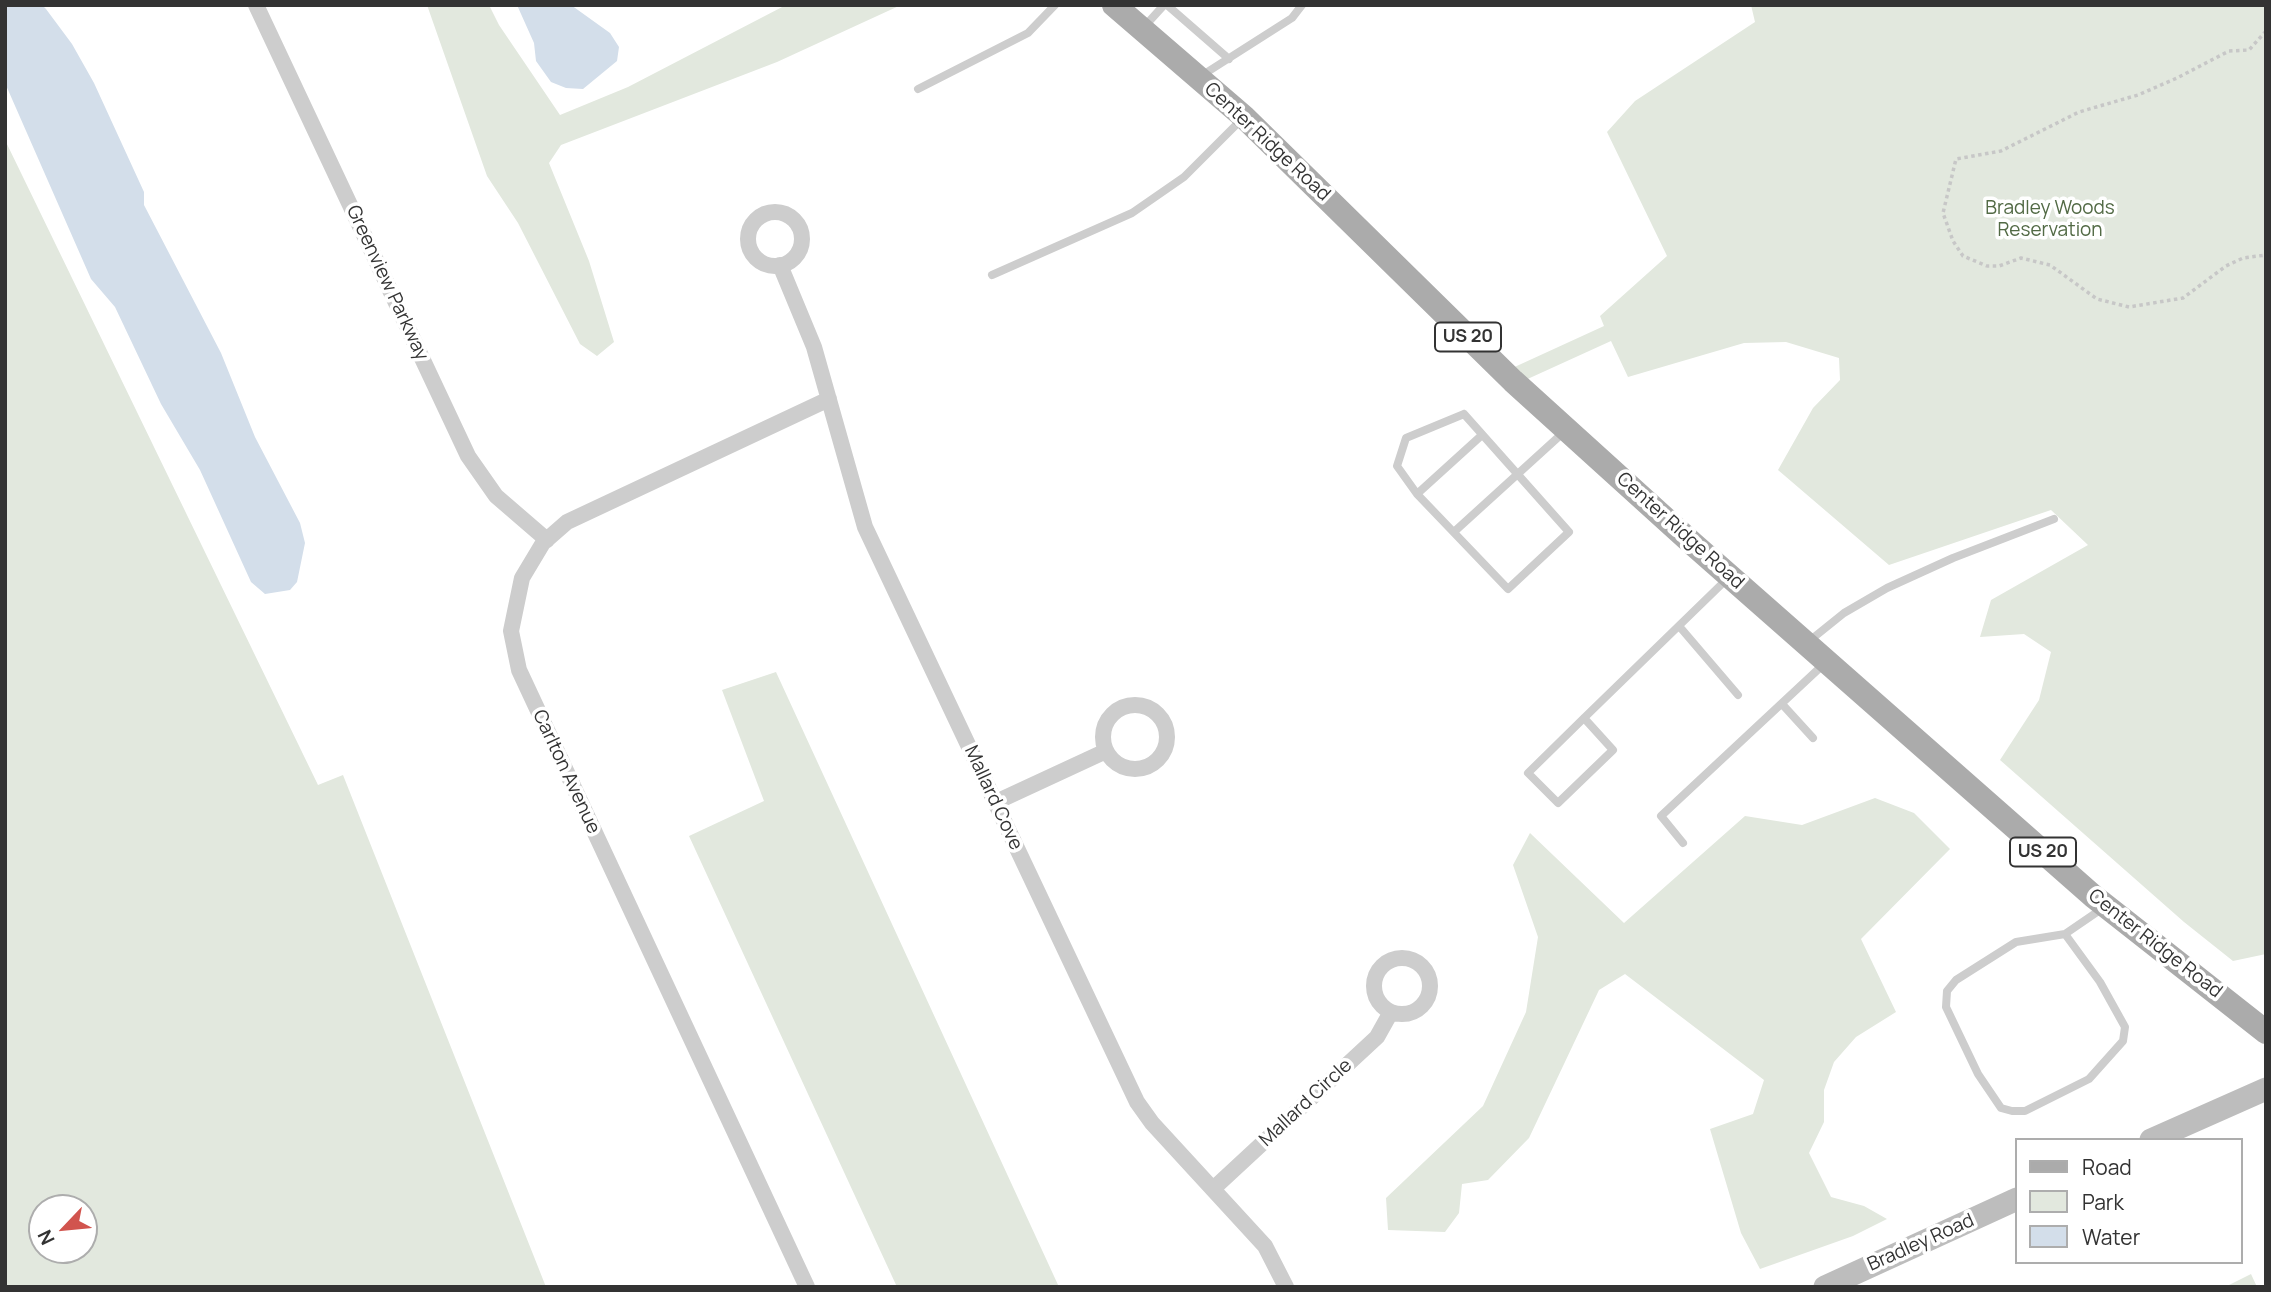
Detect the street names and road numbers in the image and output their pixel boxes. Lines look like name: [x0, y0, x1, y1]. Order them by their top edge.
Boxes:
street label: Center Ridge Road: [1199, 78, 1335, 206]
street label: Greenview Parkway: [341, 202, 433, 364]
road number: US 20: [1435, 323, 1501, 352]
street label: Center Ridge Road: [1612, 468, 1748, 594]
street label: Carlton Avenue: [527, 706, 605, 838]
street label: Mallard Cove: [959, 742, 1027, 854]
road number: US 20: [2010, 838, 2076, 866]
street label: Center Ridge Road: [2084, 885, 2226, 1003]
street label: Mallard Circle: [1255, 1054, 1357, 1152]
street label: Bradley Road: [1864, 1209, 1978, 1277]

